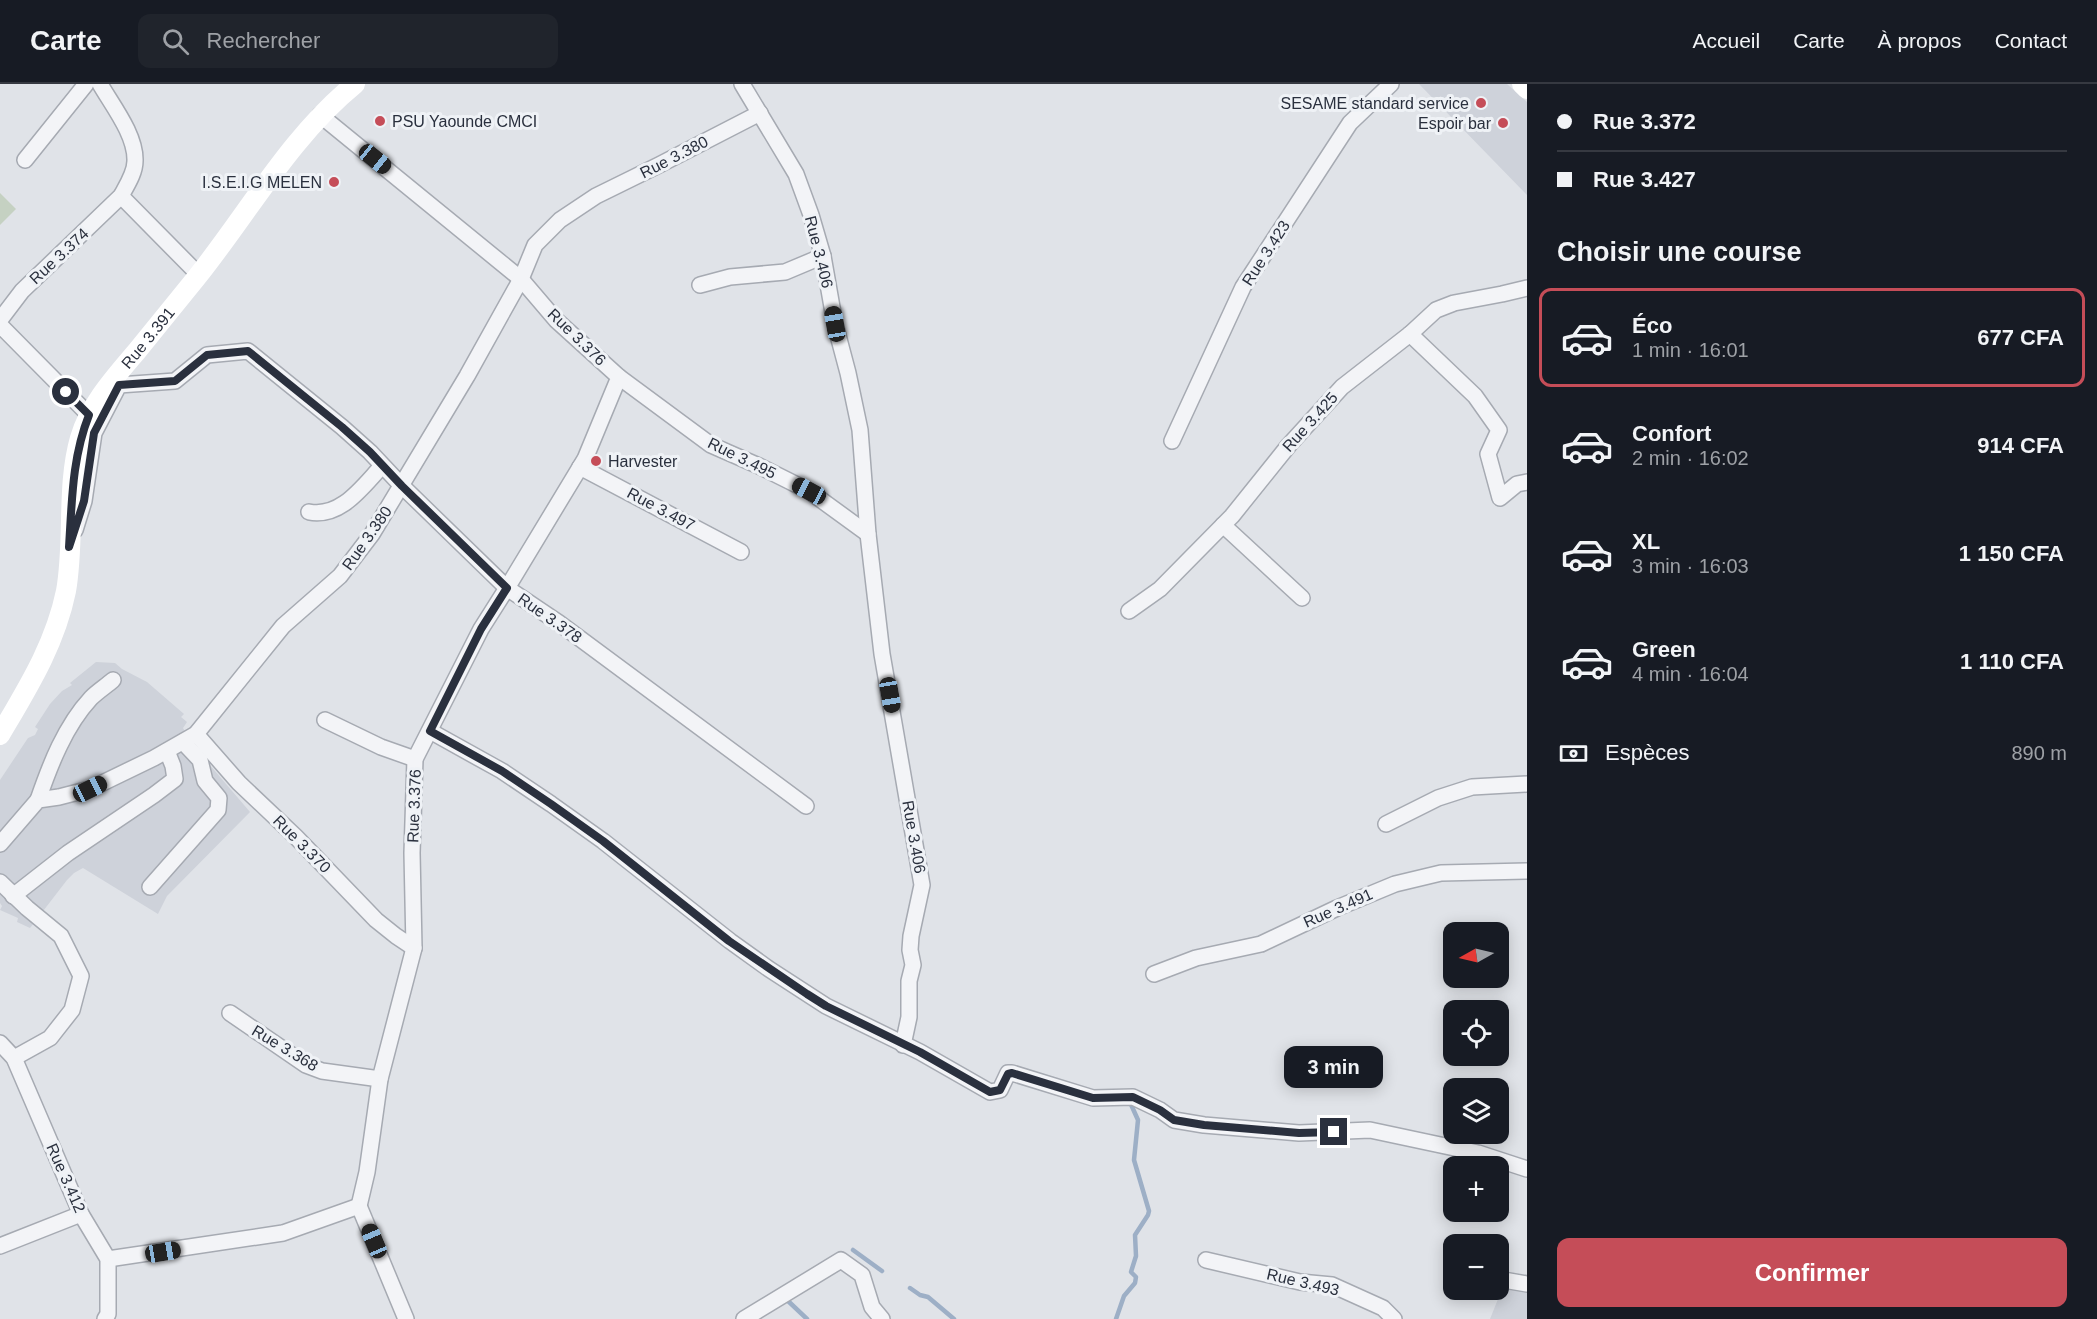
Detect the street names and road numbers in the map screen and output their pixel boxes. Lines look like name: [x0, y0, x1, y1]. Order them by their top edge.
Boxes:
street label: Rue 3.380: [637, 133, 711, 181]
street label: Rue 3.406: [802, 214, 836, 290]
street label: Rue 3.423: [1239, 217, 1293, 289]
street label: Rue 3.374: [26, 225, 92, 287]
street label: Rue 3.391: [118, 304, 178, 372]
street label: Rue 3.376: [545, 305, 610, 369]
street label: Rue 3.425: [1279, 389, 1341, 455]
street label: Rue 3.495: [705, 434, 779, 482]
street label: Rue 3.497: [624, 484, 698, 534]
street label: Rue 3.380: [339, 503, 395, 573]
street label: Rue 3.378: [515, 590, 585, 646]
street label: Rue 3.376: [404, 769, 424, 843]
street label: Rue 3.406: [899, 799, 929, 875]
street label: Rue 3.370: [270, 812, 334, 876]
street label: Rue 3.491: [1301, 885, 1375, 931]
street label: Rue 3.368: [249, 1022, 321, 1074]
street label: Rue 3.412: [43, 1141, 89, 1215]
street label: Rue 3.493: [1265, 1265, 1341, 1299]

